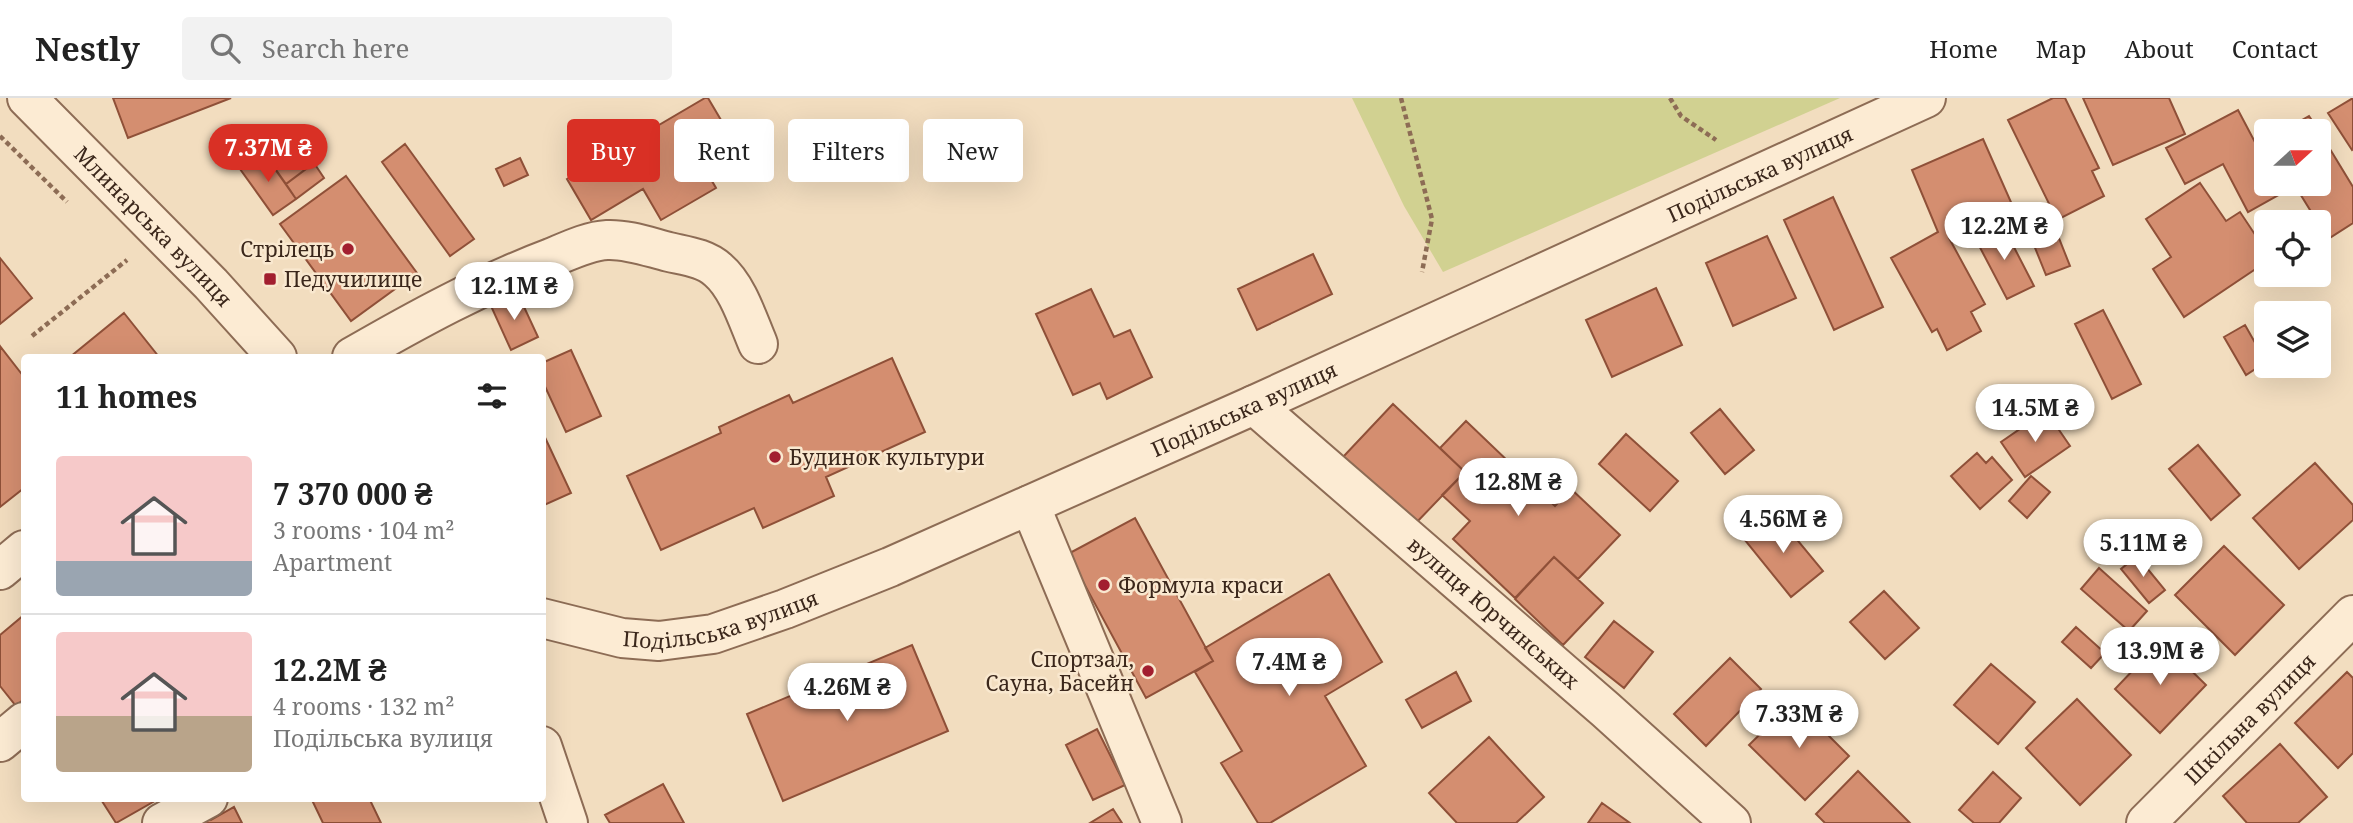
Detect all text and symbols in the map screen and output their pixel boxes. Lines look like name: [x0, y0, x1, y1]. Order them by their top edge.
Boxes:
search box: [182, 17, 672, 80]
text: Nestly: [35, 26, 140, 71]
icon: search: [206, 29, 244, 67]
text: Search here: [262, 30, 409, 66]
text: Home: [1929, 32, 1998, 65]
text: Map: [2036, 32, 2087, 65]
text: About: [2125, 32, 2194, 65]
text: Contact: [2232, 32, 2318, 65]
chip: Buy: [567, 119, 660, 182]
chip: Rent: [674, 119, 774, 182]
chip: Filters: [788, 119, 909, 182]
chip: New: [923, 119, 1023, 182]
street label: Подільська вулиця: [1663, 119, 1857, 228]
north arrow: [2254, 119, 2331, 196]
map controls: [2254, 119, 2331, 378]
pin: 7.37M ₴: [203, 125, 333, 184]
text: 7.37M ₴: [225, 131, 311, 163]
street label: Млинарська вулиця: [68, 140, 239, 312]
pin: 12.2M ₴: [1939, 202, 2069, 262]
text: 12.2M ₴: [1961, 209, 2047, 241]
button: locate: [2254, 210, 2331, 287]
place label: Стрілець: [240, 235, 334, 263]
marker: Стрілець: [340, 241, 356, 257]
pin: 12.1M ₴: [449, 262, 579, 322]
place label: Педучилище: [284, 265, 422, 293]
text: 12.1M ₴: [471, 269, 557, 301]
marker: Педучилище: [262, 271, 278, 287]
button: layers: [2254, 301, 2331, 378]
street label: Подільська вулиця: [1147, 355, 1341, 463]
text: 11 homes: [56, 376, 197, 417]
icon: filters: [473, 377, 511, 415]
pin: 14.5M ₴: [1970, 384, 2100, 444]
text: 14.5M ₴: [1992, 391, 2078, 423]
place label: Будинок культури: [789, 443, 985, 471]
marker: Будинок культури: [767, 449, 783, 465]
pin: 12.8M ₴: [1453, 458, 1583, 518]
text: 12.8M ₴: [1475, 465, 1561, 497]
text: 7 370 000 ₴: [273, 473, 432, 514]
icon: home: [112, 484, 196, 568]
pin: 4.56M ₴: [1718, 496, 1848, 555]
text: 4.56M ₴: [1740, 502, 1826, 534]
text: 3 rooms · 104 m²: [273, 514, 455, 546]
pin: 5.11M ₴: [2078, 519, 2208, 579]
text: 5.11M ₴: [2100, 526, 2186, 558]
street label: вулиця Юрчинських: [1402, 530, 1586, 695]
text: Apartment: [273, 546, 392, 578]
place label: Формула краси: [1118, 571, 1283, 599]
marker: Формула краси: [1096, 577, 1112, 593]
street label: Подільська вулиця: [622, 583, 822, 655]
pin: 13.9M ₴: [2095, 628, 2225, 687]
text: 13.9M ₴: [2117, 634, 2203, 666]
pin: 7.4M ₴: [1232, 638, 1346, 698]
place label: Спортзал, Сауна, Басейн: [985, 645, 1134, 697]
text: 7.4M ₴: [1252, 645, 1326, 677]
street label: Шкільна вулиця: [2178, 647, 2321, 791]
text: 12.2M ₴: [273, 649, 386, 690]
icon: home: [112, 660, 196, 744]
marker: Спортзал, Сауна, Басейн: [1140, 663, 1156, 679]
pin: 4.26M ₴: [782, 664, 912, 723]
text: 4.26M ₴: [804, 670, 890, 702]
text: 4 rooms · 132 m²: [273, 690, 455, 722]
pin: 7.33M ₴: [1734, 690, 1864, 750]
text: 7.33M ₴: [1756, 697, 1842, 729]
text: Подільська вулиця: [273, 722, 493, 754]

